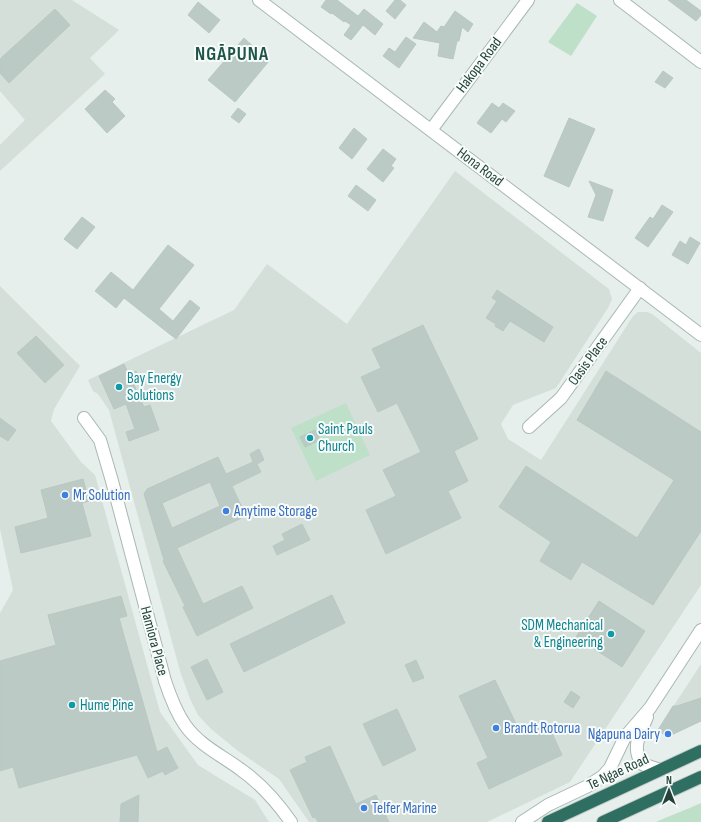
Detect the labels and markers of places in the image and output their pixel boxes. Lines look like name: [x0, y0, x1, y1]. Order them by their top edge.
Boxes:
place label: Bay Energy Solutions: [127, 369, 182, 405]
marker: Bay Energy Solutions: [114, 382, 124, 392]
place label: Saint Pauls Church: [318, 420, 373, 456]
marker: Saint Pauls Church: [305, 433, 315, 443]
place label: Mr Solution: [73, 486, 130, 505]
marker: Mr Solution: [60, 490, 70, 500]
place label: Anytime Storage: [233, 502, 317, 521]
marker: Anytime Storage: [221, 506, 231, 516]
place label: SDM Mechanical & Engineering: [521, 616, 603, 652]
marker: SDM Mechanical & Engineering: [606, 629, 616, 639]
place label: Hume Pine: [80, 696, 134, 715]
marker: Hume Pine: [67, 700, 77, 710]
place label: Brandt Rotorua: [504, 719, 580, 738]
marker: Brandt Rotorua: [491, 723, 501, 733]
place label: Ngapuna Dairy: [588, 725, 660, 744]
marker: Ngapuna Dairy: [663, 729, 673, 739]
place label: Telfer Marine: [372, 799, 437, 818]
marker: Telfer Marine: [359, 803, 369, 813]

